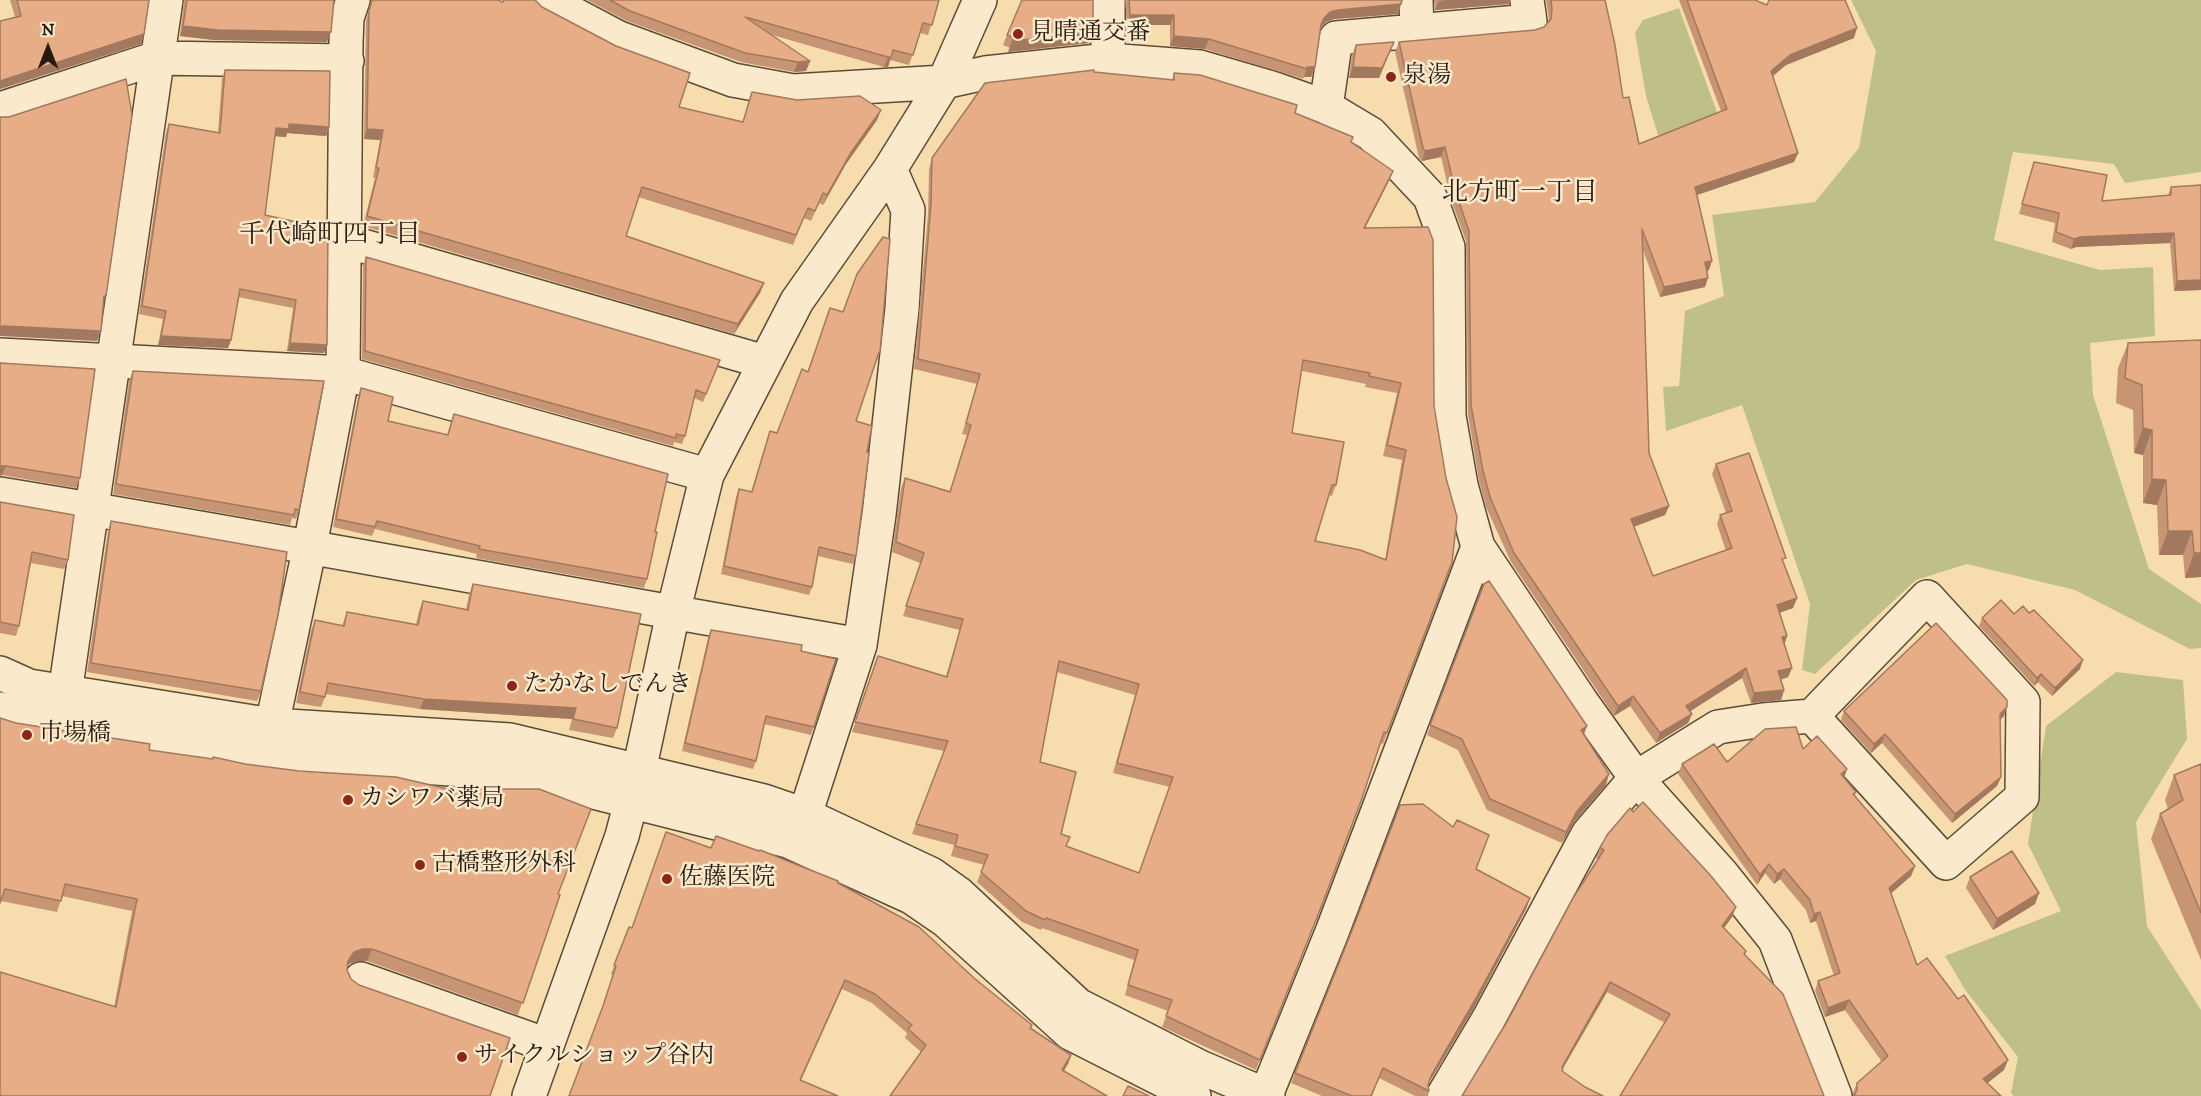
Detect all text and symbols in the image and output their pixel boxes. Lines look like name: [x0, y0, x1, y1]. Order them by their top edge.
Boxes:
north arrow: [18, 18, 78, 78]
text: N: [41, 20, 55, 40]
place label: 見晴通交番: [1030, 20, 1150, 48]
marker: 見晴通交番: [1011, 27, 1025, 41]
place label: 泉湯: [1403, 63, 1451, 91]
marker: 泉湯: [1384, 70, 1398, 84]
district label: 北方町一丁目: [1442, 179, 1598, 211]
district label: 千代崎町四丁目: [239, 221, 421, 253]
place label: たかなしでんき: [524, 672, 692, 700]
marker: たかなしでんき: [505, 679, 519, 693]
place label: 市場橋: [39, 721, 111, 749]
marker: 市場橋: [20, 728, 34, 742]
place label: カシワバ薬局: [360, 786, 504, 814]
marker: カシワバ薬局: [341, 793, 355, 807]
place label: 古橋整形外科: [432, 851, 576, 879]
marker: 古橋整形外科: [413, 858, 427, 872]
place label: 佐藤医院: [679, 865, 775, 893]
marker: 佐藤医院: [660, 872, 674, 886]
place label: サイクルショップ谷内: [474, 1043, 714, 1071]
marker: サイクルショップ谷内: [455, 1050, 469, 1064]

